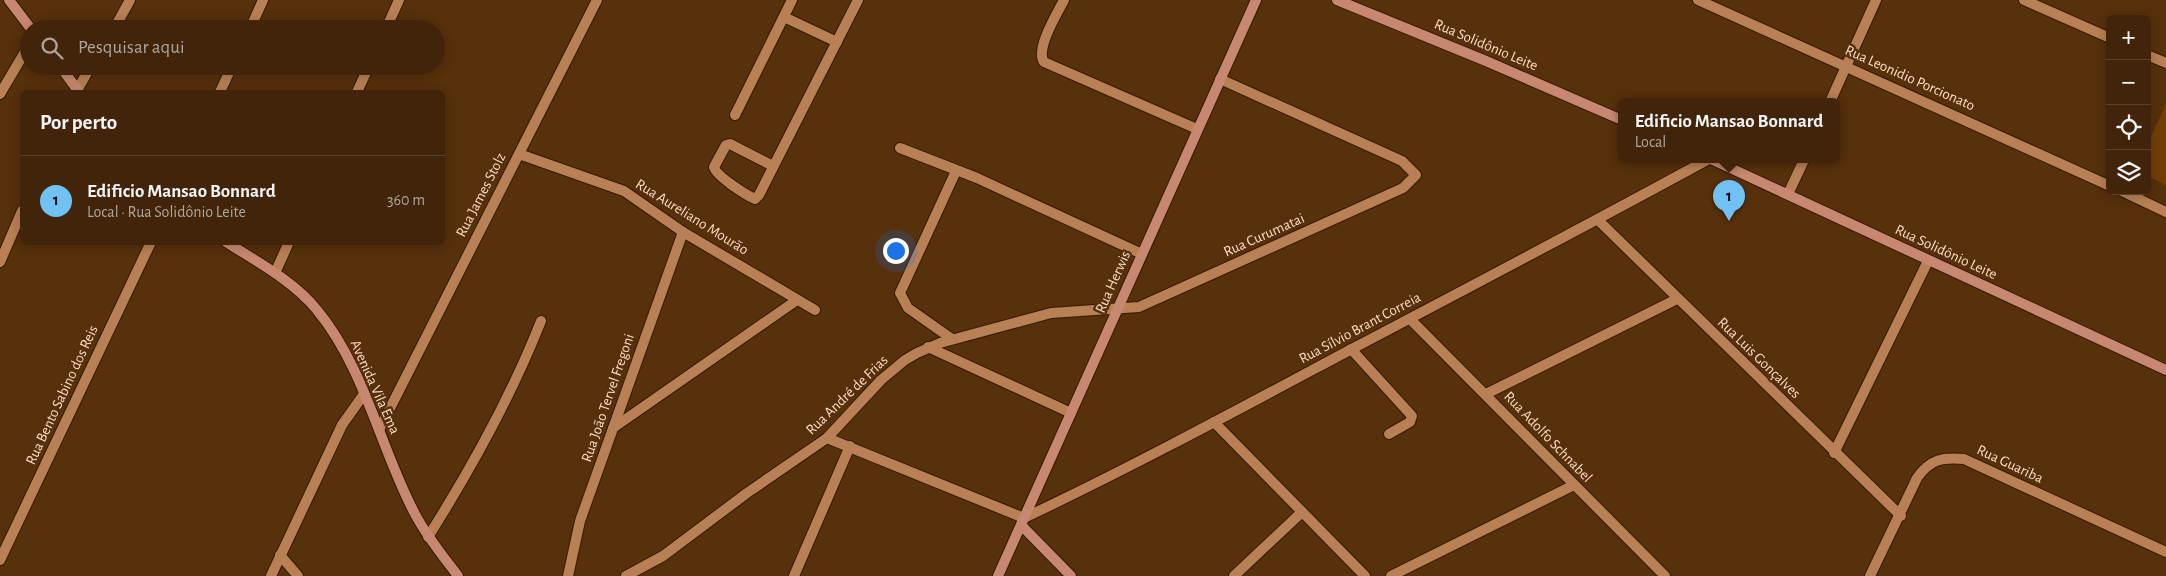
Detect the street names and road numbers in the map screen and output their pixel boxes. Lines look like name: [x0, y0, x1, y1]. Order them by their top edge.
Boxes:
street label: Rua Solidônio Leite: [1432, 16, 1540, 74]
street label: Rua Leonidio Porcionato: [1843, 43, 1977, 113]
street label: Rua James Stolz: [453, 151, 509, 239]
street label: Rua Aureliano Mourão: [633, 176, 751, 258]
street label: Rua Curumatai: [1221, 210, 1307, 260]
street label: Rua Solidônio Leite: [1893, 222, 1999, 282]
street label: Rua Herwis: [1093, 249, 1133, 315]
street label: Rua Sílvio Brant Correia: [1297, 290, 1423, 366]
street label: Rua Luis Gonçalves: [1715, 315, 1803, 401]
street label: Rua Bento Sabino dos Reis: [23, 323, 101, 467]
street label: Rua João Tervel Fregoni: [579, 332, 637, 464]
street label: Avenida Vila Ema: [348, 338, 402, 436]
street label: Rua André de Frias: [803, 352, 891, 438]
street label: Rua Adolfo Schnabel: [1501, 389, 1595, 485]
street label: Rua Guariba: [1975, 442, 2046, 486]

